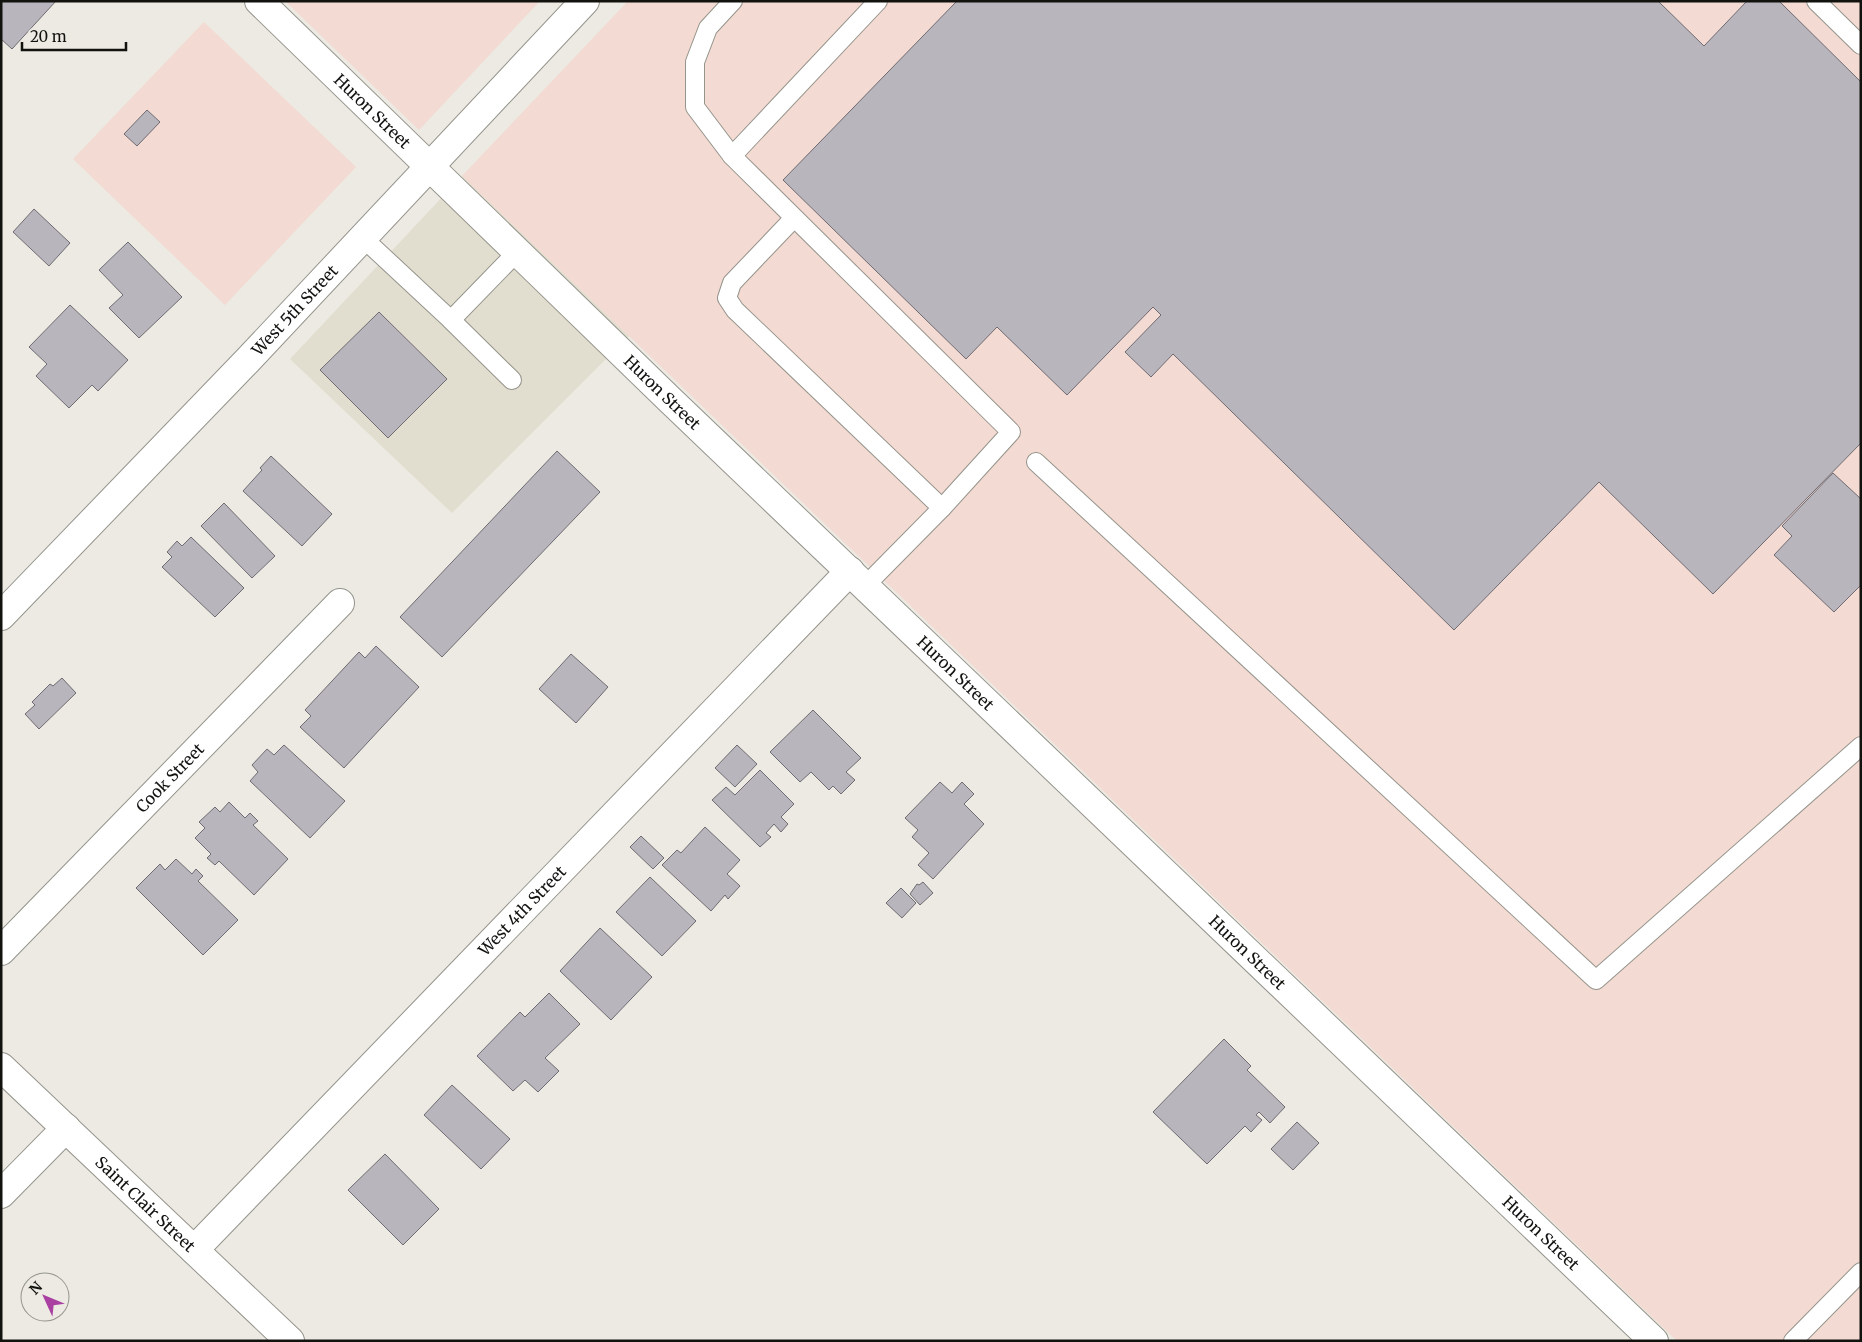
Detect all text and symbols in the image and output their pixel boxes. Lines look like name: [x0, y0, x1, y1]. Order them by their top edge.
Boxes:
scale bar: [22, 20, 126, 52]
text: 20 m: [30, 27, 67, 46]
street label: Huron Street: [330, 69, 415, 153]
street label: West 5th Street: [247, 260, 342, 360]
street label: Huron Street: [620, 351, 705, 434]
street label: Huron Street: [913, 632, 999, 715]
street label: Cook Street: [132, 738, 209, 816]
street label: West 4th Street: [473, 861, 571, 961]
street label: Huron Street: [1205, 911, 1291, 994]
street label: Saint Clair Street: [91, 1152, 200, 1256]
street label: Huron Street: [1498, 1192, 1584, 1275]
north arrow: [20, 1272, 70, 1322]
text: N: [25, 1278, 46, 1298]

